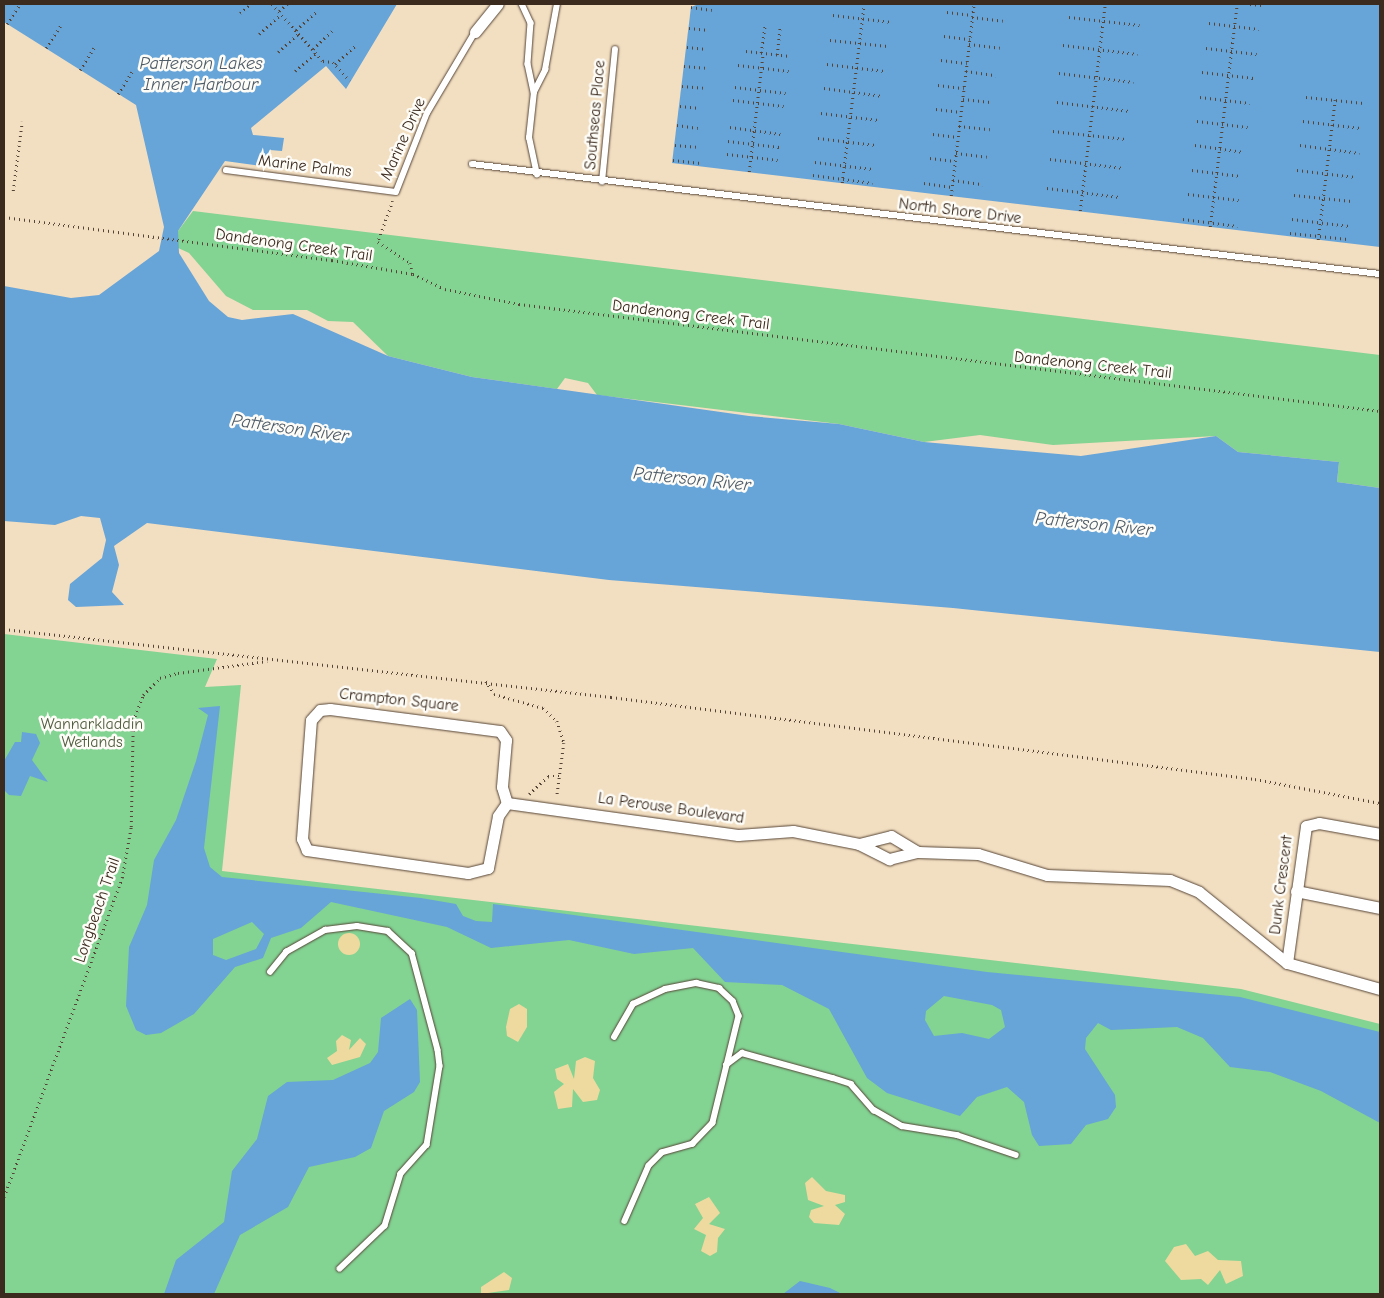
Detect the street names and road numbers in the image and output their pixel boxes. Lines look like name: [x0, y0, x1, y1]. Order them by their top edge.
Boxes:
street label: Southseas Place: [581, 59, 609, 171]
street label: Marine Drive: [376, 95, 430, 183]
street label: Marine Palms: [257, 151, 353, 181]
street label: North Shore Drive: [898, 194, 1022, 228]
street label: Dandenong Creek Trail: [214, 224, 374, 266]
street label: Dandenong Creek Trail: [611, 296, 771, 334]
street label: Dandenong Creek Trail: [1013, 347, 1173, 383]
street label: Crampton Square: [338, 684, 460, 716]
street label: La Perouse Boulevard: [597, 788, 745, 828]
street label: Dunk Crescent: [1265, 834, 1297, 936]
street label: Longbeach Trail: [70, 855, 124, 965]

